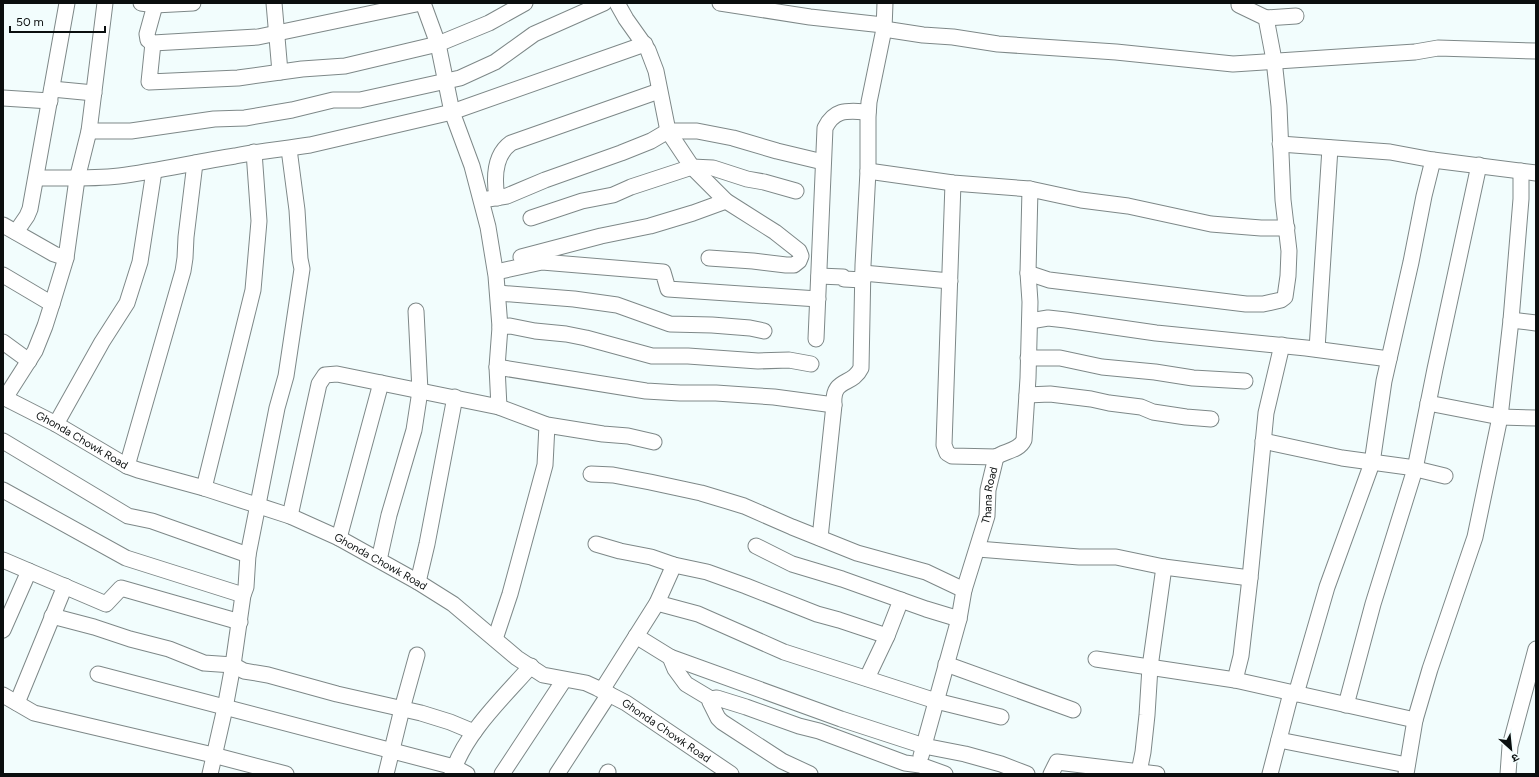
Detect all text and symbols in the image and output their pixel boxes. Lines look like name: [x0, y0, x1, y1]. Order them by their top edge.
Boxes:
scale bar: [10, 8, 105, 34]
text: 50 m: [16, 15, 44, 29]
street label: Ghonda Chowk Road: [34, 409, 130, 472]
street label: Thana Road: [979, 466, 1000, 526]
street label: Ghonda Chowk Road: [332, 531, 429, 593]
street label: Ghonda Chowk Road: [619, 696, 713, 765]
north arrow: [1491, 729, 1531, 769]
text: उ: [1509, 750, 1521, 765]

